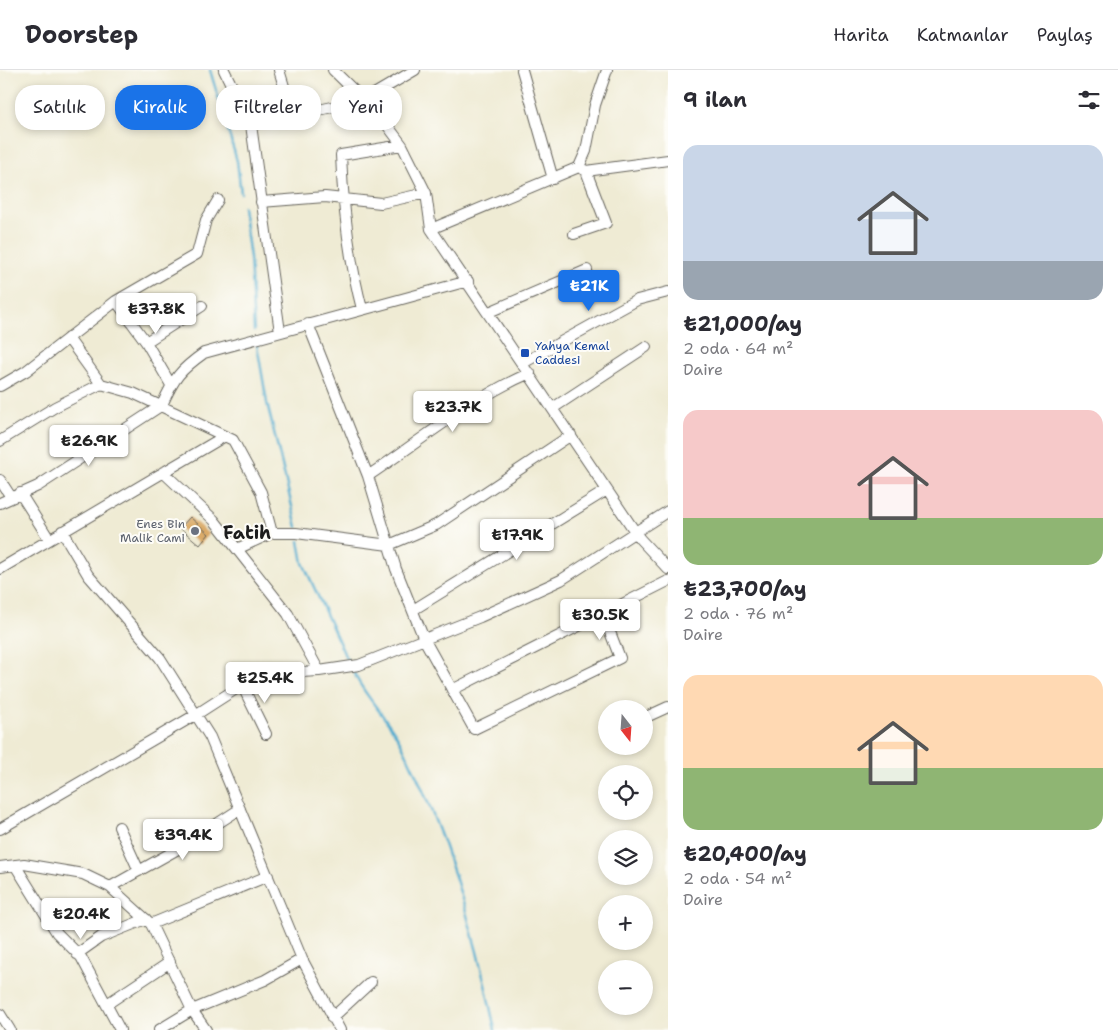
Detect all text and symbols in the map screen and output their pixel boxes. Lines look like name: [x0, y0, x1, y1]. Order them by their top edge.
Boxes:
text: Doorstep: [25, 19, 138, 51]
text: Harita: [833, 23, 889, 47]
text: Katmanlar: [917, 23, 1009, 47]
text: Paylaş: [1037, 23, 1093, 47]
chip: Satılık: [15, 85, 105, 130]
chip: Kiralık: [115, 85, 206, 130]
chip: Filtreler: [216, 85, 321, 130]
chip: Yeni: [331, 85, 402, 130]
text: 9 ilan: [683, 86, 747, 114]
icon: filters: [1075, 86, 1103, 114]
icon: home: [848, 178, 938, 268]
pin: ₺21K: [559, 270, 619, 312]
text: ₺21K: [569, 275, 609, 296]
pin: ₺37.8K: [115, 292, 197, 335]
text: ₺37.8K: [127, 298, 185, 319]
text: ₺21,000/ay: [683, 310, 802, 338]
place label: Yahya Kemal Caddesi: [535, 338, 610, 368]
text: 2 oda · 64 m²: [683, 338, 793, 359]
marker: Yahya Kemal Caddesi: [519, 347, 531, 359]
text: Daire: [683, 359, 723, 380]
pin: ₺23.7K: [412, 390, 494, 433]
text: ₺23.7K: [424, 396, 482, 417]
pin: ₺26.9K: [48, 424, 130, 467]
text: ₺26.9K: [60, 430, 118, 451]
icon: home: [848, 443, 938, 533]
place label: Enes Bin Malik Cami: [120, 516, 185, 546]
pin: ₺17.9K: [476, 518, 558, 561]
district label: Fatih: [223, 521, 271, 545]
text: ₺17.9K: [491, 524, 543, 545]
marker: Enes Bin Malik Cami: [189, 525, 201, 537]
text: ₺23,700/ay: [683, 575, 807, 603]
pin: ₺30.5K: [559, 598, 641, 641]
text: 2 oda · 76 m²: [683, 603, 793, 624]
text: ₺30.5K: [571, 604, 629, 625]
text: Daire: [683, 624, 723, 645]
pin: ₺25.4K: [224, 662, 306, 704]
text: ₺25.4K: [236, 667, 294, 688]
north arrow: [598, 700, 652, 755]
map controls: [598, 700, 653, 1015]
icon: home: [848, 708, 938, 798]
button: locate: [598, 765, 653, 820]
pin: ₺39.4K: [142, 818, 224, 861]
text: ₺39.4K: [154, 824, 212, 845]
button: layers: [598, 830, 653, 885]
text: ₺20,400/ay: [683, 840, 807, 868]
text: 2 oda · 54 m²: [683, 868, 792, 889]
text: Daire: [683, 889, 723, 910]
button: +: [598, 895, 653, 950]
pin: ₺20.4K: [40, 898, 122, 940]
text: ₺20.4K: [52, 903, 110, 924]
button: −: [598, 960, 653, 1015]

